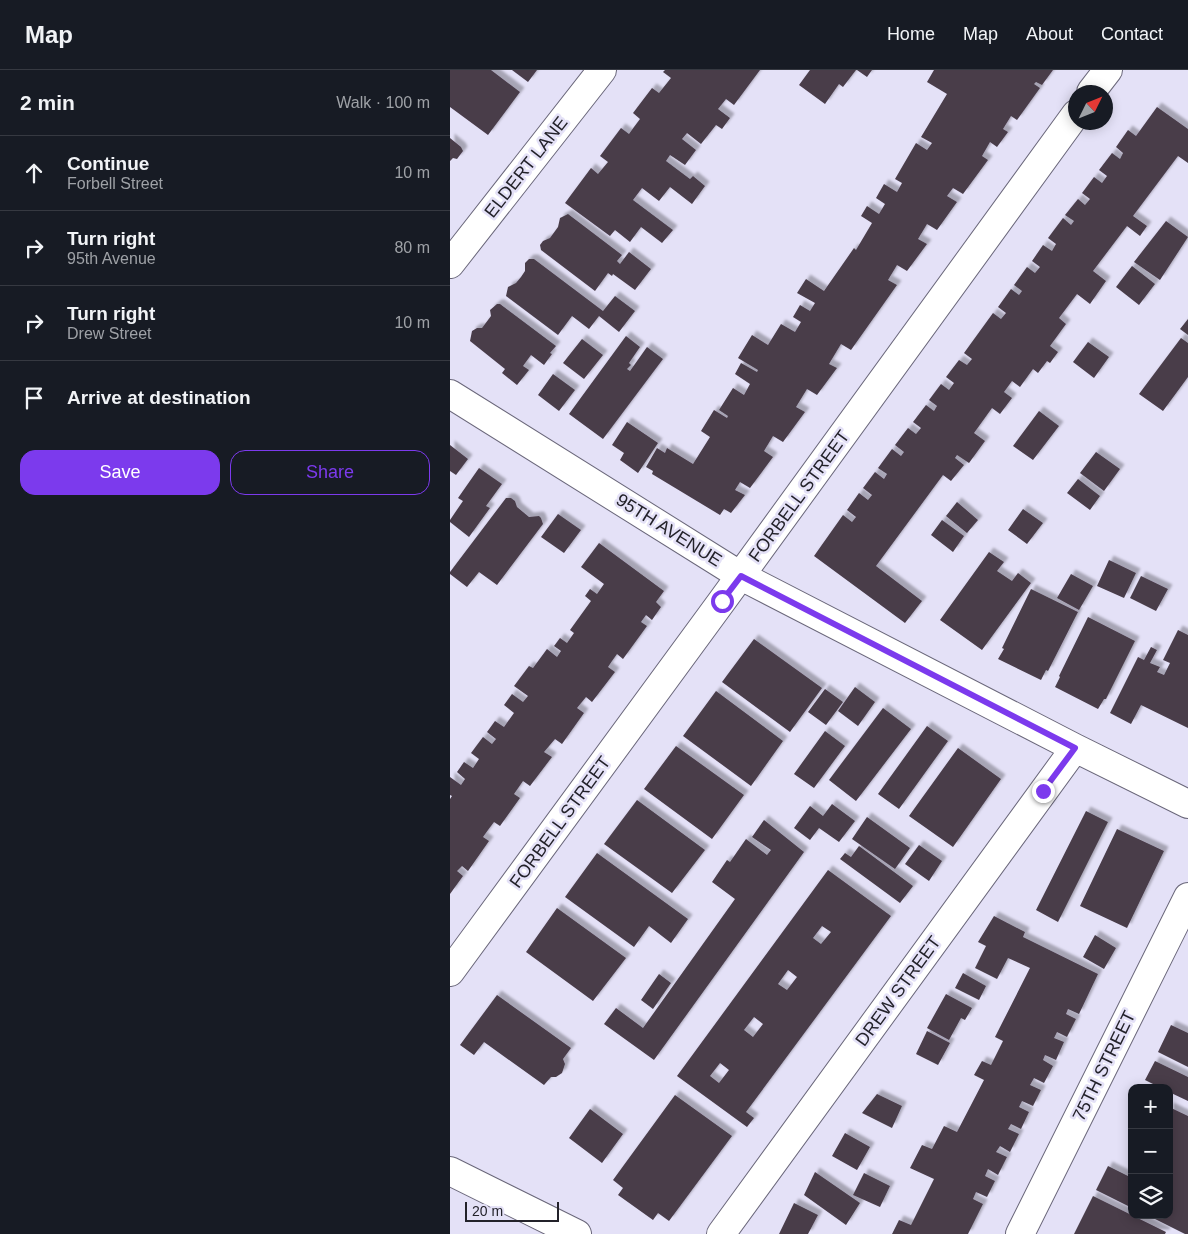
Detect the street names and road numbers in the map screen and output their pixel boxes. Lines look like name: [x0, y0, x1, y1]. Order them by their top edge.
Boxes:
street label: ELDERT LANE: [480, 113, 572, 221]
street label: FORBELL STREET: [745, 426, 853, 566]
street label: 95TH AVENUE: [613, 490, 725, 570]
street label: FORBELL STREET: [506, 752, 614, 892]
street label: DREW STREET: [851, 932, 945, 1050]
street label: 75TH STREET: [1069, 1008, 1139, 1124]

